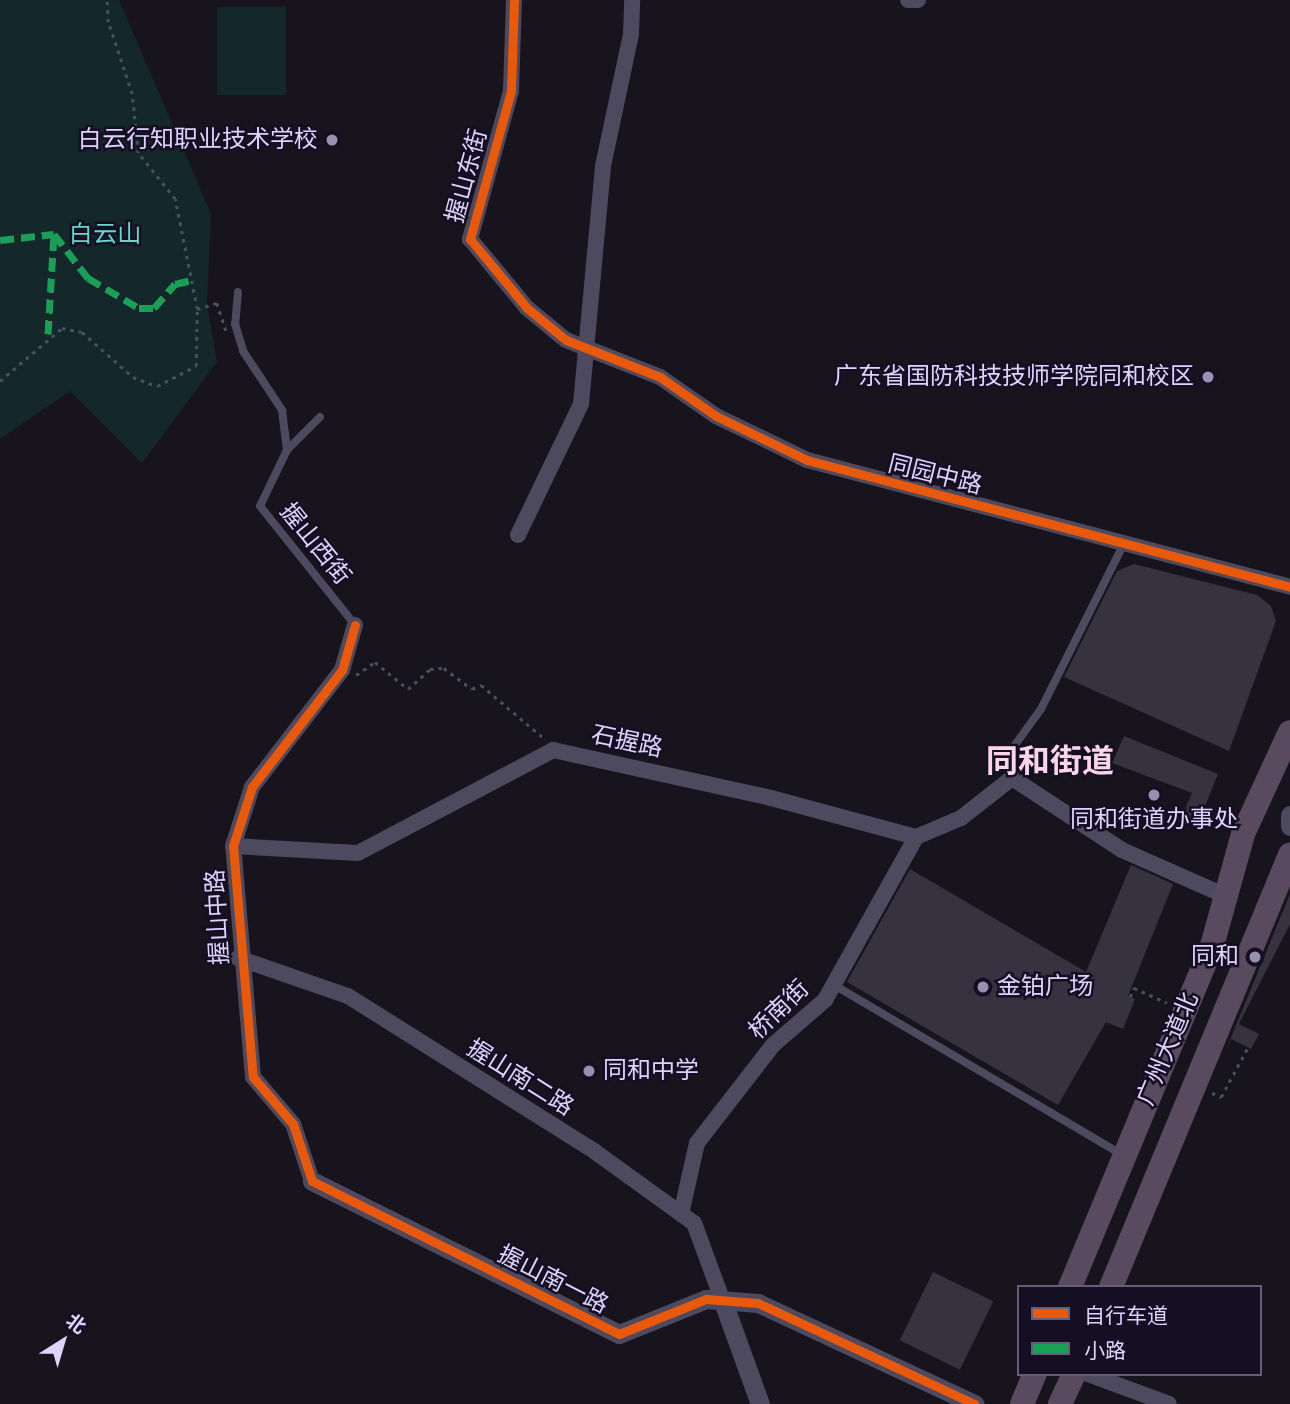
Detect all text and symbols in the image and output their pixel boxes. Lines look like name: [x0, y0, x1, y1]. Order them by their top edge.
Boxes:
place label: 白云行知职业技术学校: [78, 126, 318, 154]
street label: 握山东街: [441, 126, 493, 226]
marker: 白云行知职业技术学校: [324, 132, 340, 148]
park label: 白云山: [69, 221, 141, 249]
place label: 广东省国防科技技师学院同和校区: [834, 363, 1194, 391]
marker: 广东省国防科技技师学院同和校区: [1200, 369, 1216, 385]
street label: 同园中路: [885, 449, 985, 501]
street label: 握山西街: [274, 498, 356, 590]
street label: 石握路: [589, 720, 665, 764]
district label: 同和街道: [986, 742, 1114, 780]
marker: 同和街道办事处: [1146, 787, 1162, 803]
place label: 同和街道办事处: [1070, 806, 1238, 834]
street label: 握山中路: [201, 868, 235, 966]
place label: 同和: [1191, 943, 1239, 971]
marker: 同和: [1245, 947, 1265, 967]
place label: 金铂广场: [997, 973, 1093, 1001]
street label: 桥南街: [743, 975, 815, 1045]
marker: 金铂广场: [975, 979, 991, 995]
street label: 广州大道北: [1131, 988, 1205, 1110]
street label: 握山南二路: [461, 1034, 579, 1122]
place label: 同和中学: [603, 1057, 699, 1085]
marker: 同和中学: [581, 1063, 597, 1079]
street label: 握山南一路: [493, 1240, 613, 1320]
legend: [1017, 1285, 1262, 1376]
text: 自行车道: [1084, 1303, 1168, 1329]
north arrow: [28, 1306, 98, 1376]
text: 北: [61, 1309, 90, 1339]
text: 小路: [1084, 1338, 1126, 1364]

